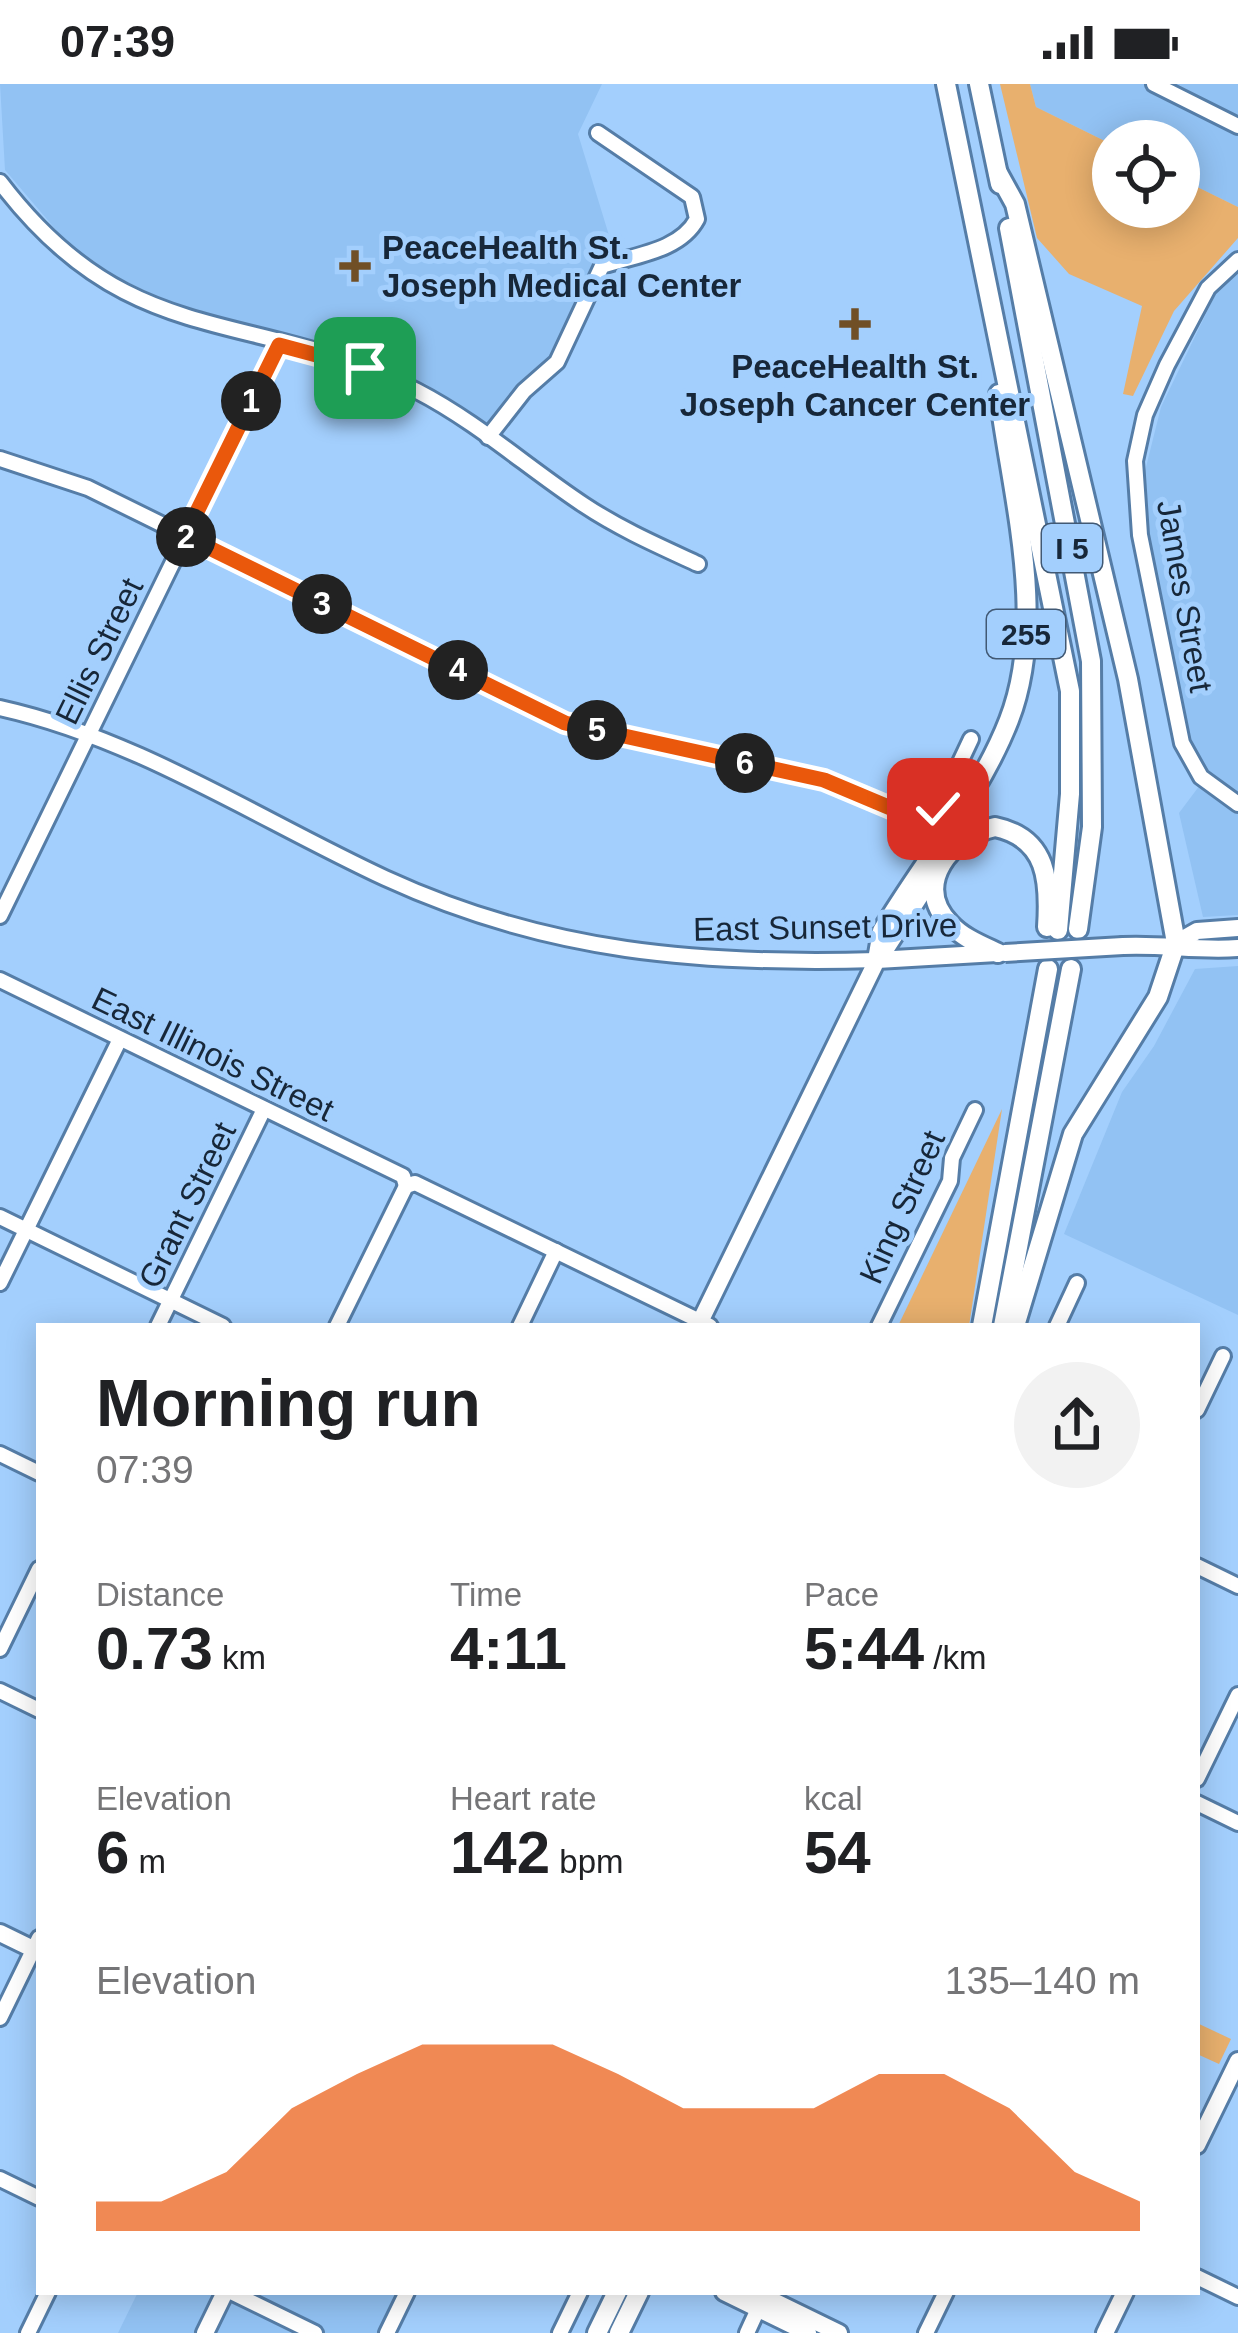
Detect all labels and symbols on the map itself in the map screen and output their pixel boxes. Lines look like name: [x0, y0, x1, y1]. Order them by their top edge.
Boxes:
place label: PeaceHealth St. Joseph Medical Center: [382, 229, 742, 304]
marker: PeaceHealth St. Joseph Medical Center: [339, 250, 371, 282]
marker: PeaceHealth St. Joseph Cancer Center: [839, 308, 871, 340]
pin: [314, 317, 416, 419]
place label: PeaceHealth St. Joseph Cancer Center: [680, 348, 1030, 423]
pin: 1: [221, 371, 281, 431]
street label: James Street: [1150, 497, 1220, 695]
pin: 2: [156, 507, 216, 567]
road number: I 5: [1042, 524, 1102, 572]
street label: Ellis Street: [48, 572, 150, 730]
pin: 3: [292, 574, 352, 634]
road number: 255: [987, 610, 1065, 658]
pin: 4: [428, 640, 488, 700]
pin: 5: [567, 700, 627, 760]
pin: 6: [715, 733, 775, 793]
pin: [887, 758, 989, 860]
street label: East Sunset Drive: [693, 906, 957, 948]
street label: East Illinois Street: [86, 979, 340, 1129]
street label: Grant Street: [131, 1116, 243, 1294]
street label: King Street: [852, 1125, 952, 1289]

